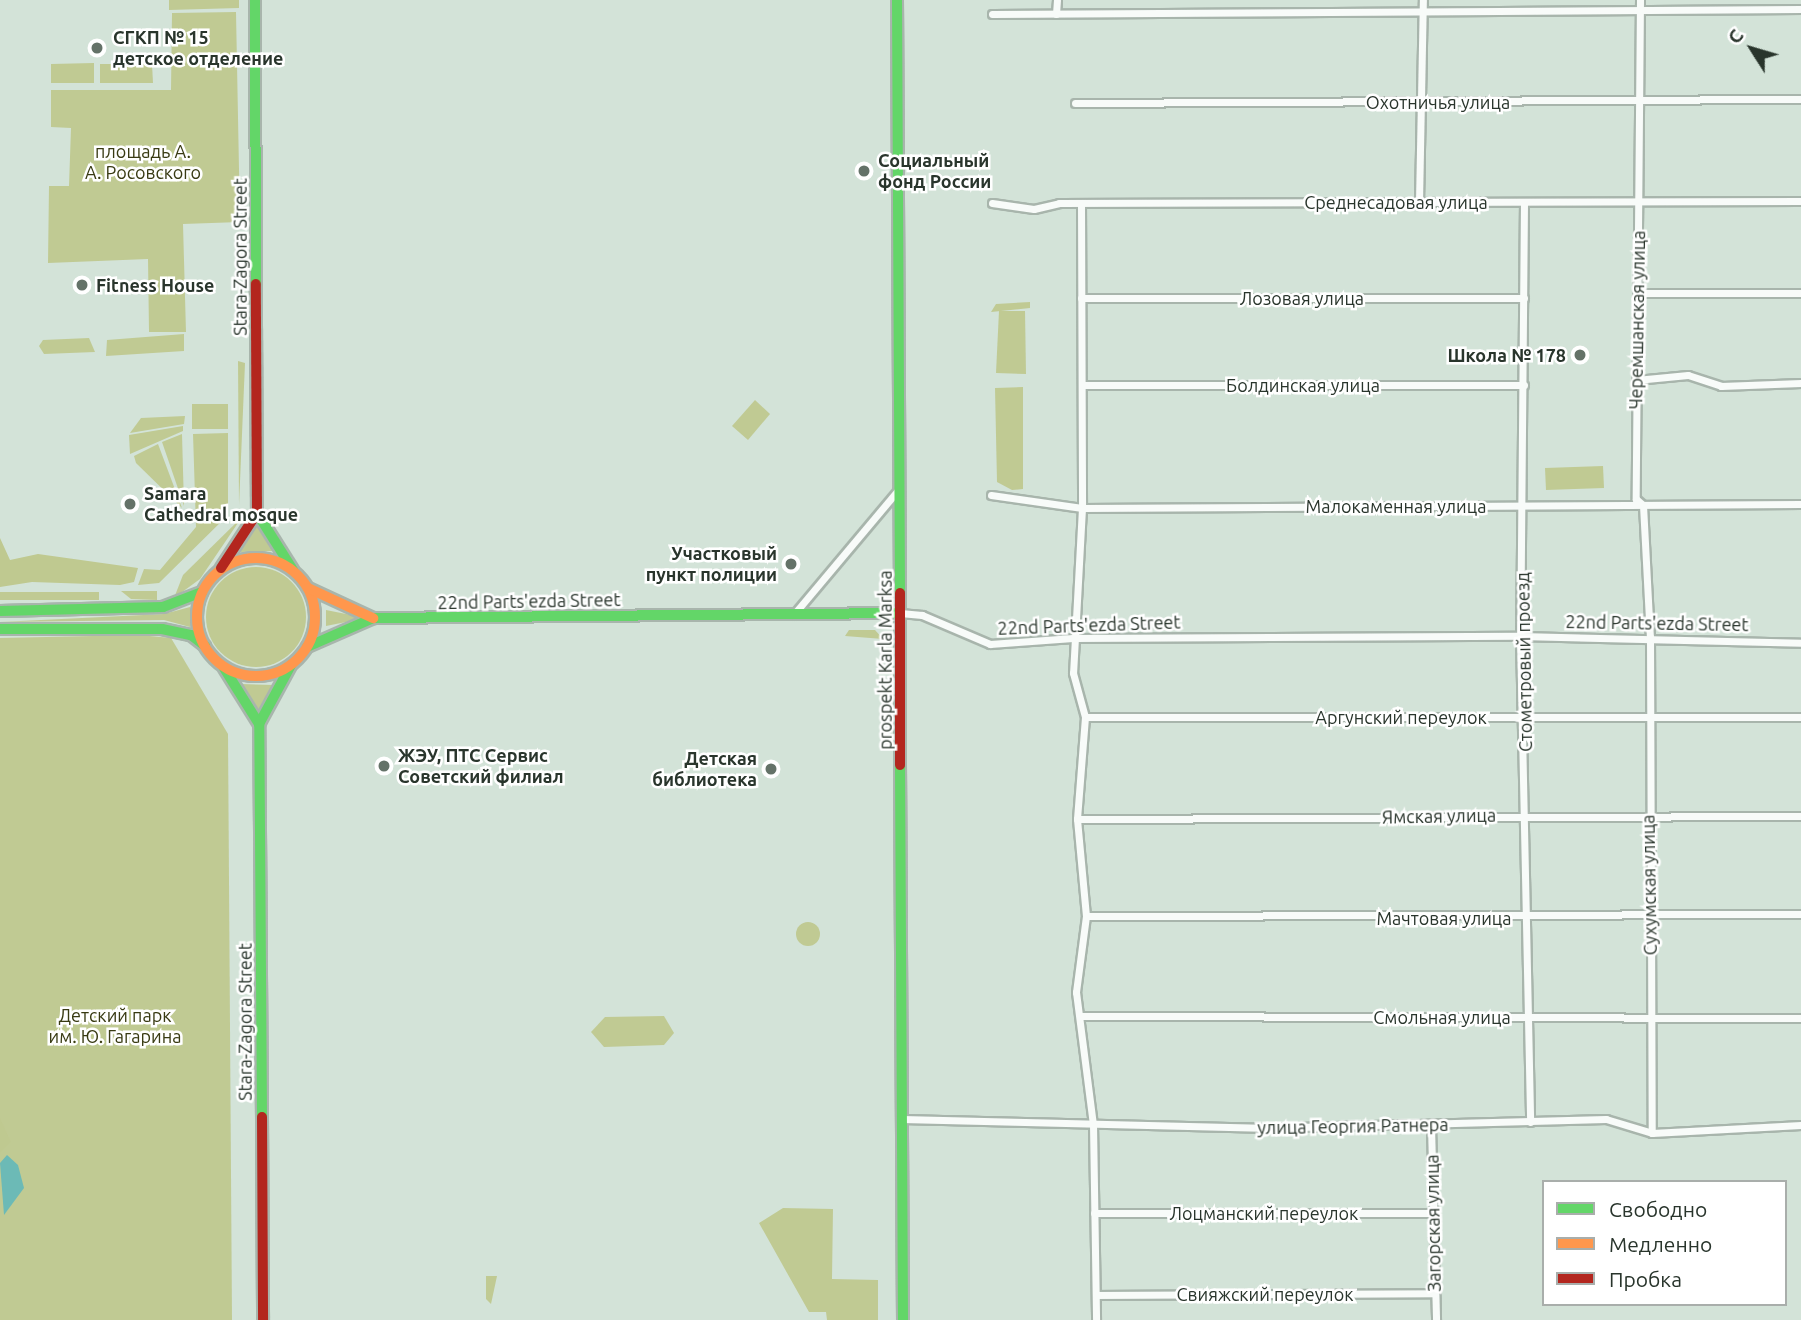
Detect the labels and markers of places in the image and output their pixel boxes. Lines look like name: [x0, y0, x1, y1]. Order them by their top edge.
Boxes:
place label: СГКП № 15 детское отделение: [113, 27, 283, 70]
marker: СГКП № 15 детское отделение: [87, 38, 107, 58]
place label: Социальный фонд России: [878, 150, 991, 192]
marker: Социальный фонд России: [856, 163, 872, 179]
place label: Fitness House: [96, 274, 214, 296]
marker: Fitness House: [74, 277, 90, 293]
place label: Школа № 178: [1447, 344, 1566, 366]
marker: Школа № 178: [1572, 347, 1588, 363]
place label: Samara Cathedral mosque: [144, 483, 298, 526]
marker: Samara Cathedral mosque: [122, 496, 138, 512]
place label: Участковый пункт полиции: [646, 543, 777, 586]
marker: Участковый пункт полиции: [783, 556, 799, 572]
place label: ЖЭУ, ПТС Сервис Советский филиал: [398, 745, 564, 788]
place label: Детская библиотека: [652, 748, 757, 790]
marker: ЖЭУ, ПТС Сервис Советский филиал: [376, 758, 392, 774]
marker: Детская библиотека: [763, 761, 779, 777]

